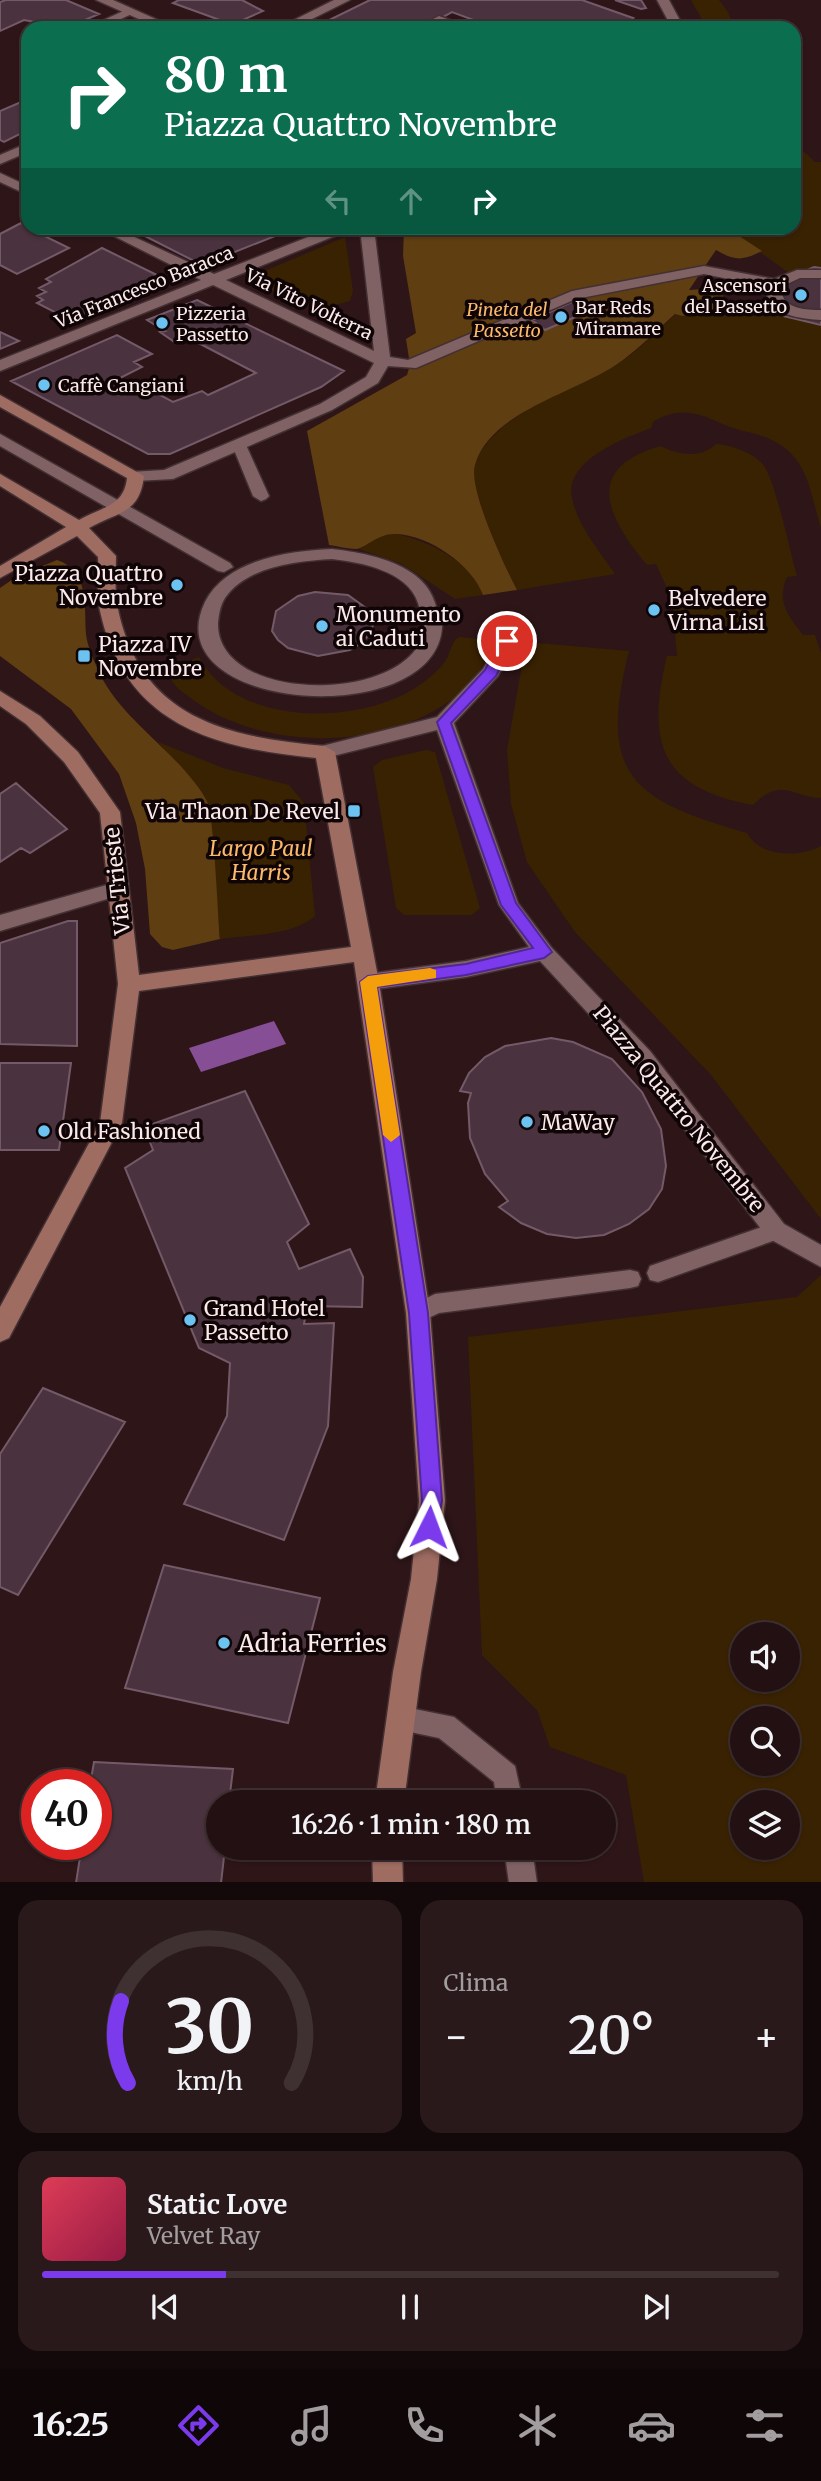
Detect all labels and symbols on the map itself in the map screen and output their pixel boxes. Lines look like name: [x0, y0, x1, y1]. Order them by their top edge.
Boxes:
street label: Via Francesco Baracca: [51, 241, 237, 334]
street label: Via Vito Volterra: [241, 263, 377, 345]
place label: Ascensori del Passetto: [684, 274, 787, 318]
marker: Ascensori del Passetto: [793, 287, 809, 303]
place label: Bar Reds Miramare: [575, 296, 661, 340]
park label: Pineta del Passetto: [466, 298, 548, 342]
place label: Pizzeria Passetto: [176, 302, 248, 346]
marker: Bar Reds Miramare: [553, 309, 569, 325]
marker: Pizzeria Passetto: [154, 315, 170, 331]
place label: Caffè Cangiani: [58, 374, 185, 397]
marker: Caffè Cangiani: [36, 377, 52, 393]
place label: Piazza Quattro Novembre: [14, 560, 163, 611]
marker: Piazza Quattro Novembre: [169, 577, 185, 593]
place label: Belvedere Virna Lisi: [667, 585, 767, 636]
place label: Monumento ai Caduti: [336, 601, 461, 652]
marker: Belvedere Virna Lisi: [646, 602, 662, 618]
pin: [477, 611, 537, 671]
marker: Monumento ai Caduti: [314, 618, 330, 634]
place label: Piazza IV Novembre: [98, 631, 202, 682]
marker: Piazza IV Novembre: [76, 648, 92, 664]
place label: Via Thaon De Revel: [144, 798, 340, 825]
marker: Via Thaon De Revel: [346, 803, 362, 819]
street label: Via Trieste: [98, 826, 136, 937]
park label: Largo Paul Harris: [209, 835, 313, 886]
street label: Piazza Quattro Novembre: [587, 1000, 771, 1218]
place label: MaWay: [541, 1109, 616, 1136]
marker: MaWay: [519, 1114, 535, 1130]
place label: Old Fashioned: [58, 1118, 201, 1145]
marker: Old Fashioned: [36, 1123, 52, 1139]
place label: Grand Hotel Passetto: [204, 1295, 325, 1346]
marker: Grand Hotel Passetto: [182, 1312, 198, 1328]
position arrow: [392, 1490, 466, 1564]
place label: Adria Ferries: [237, 1628, 387, 1659]
marker: Adria Ferries: [216, 1635, 232, 1651]
speed limit sign: 40: [21, 1769, 112, 1860]

